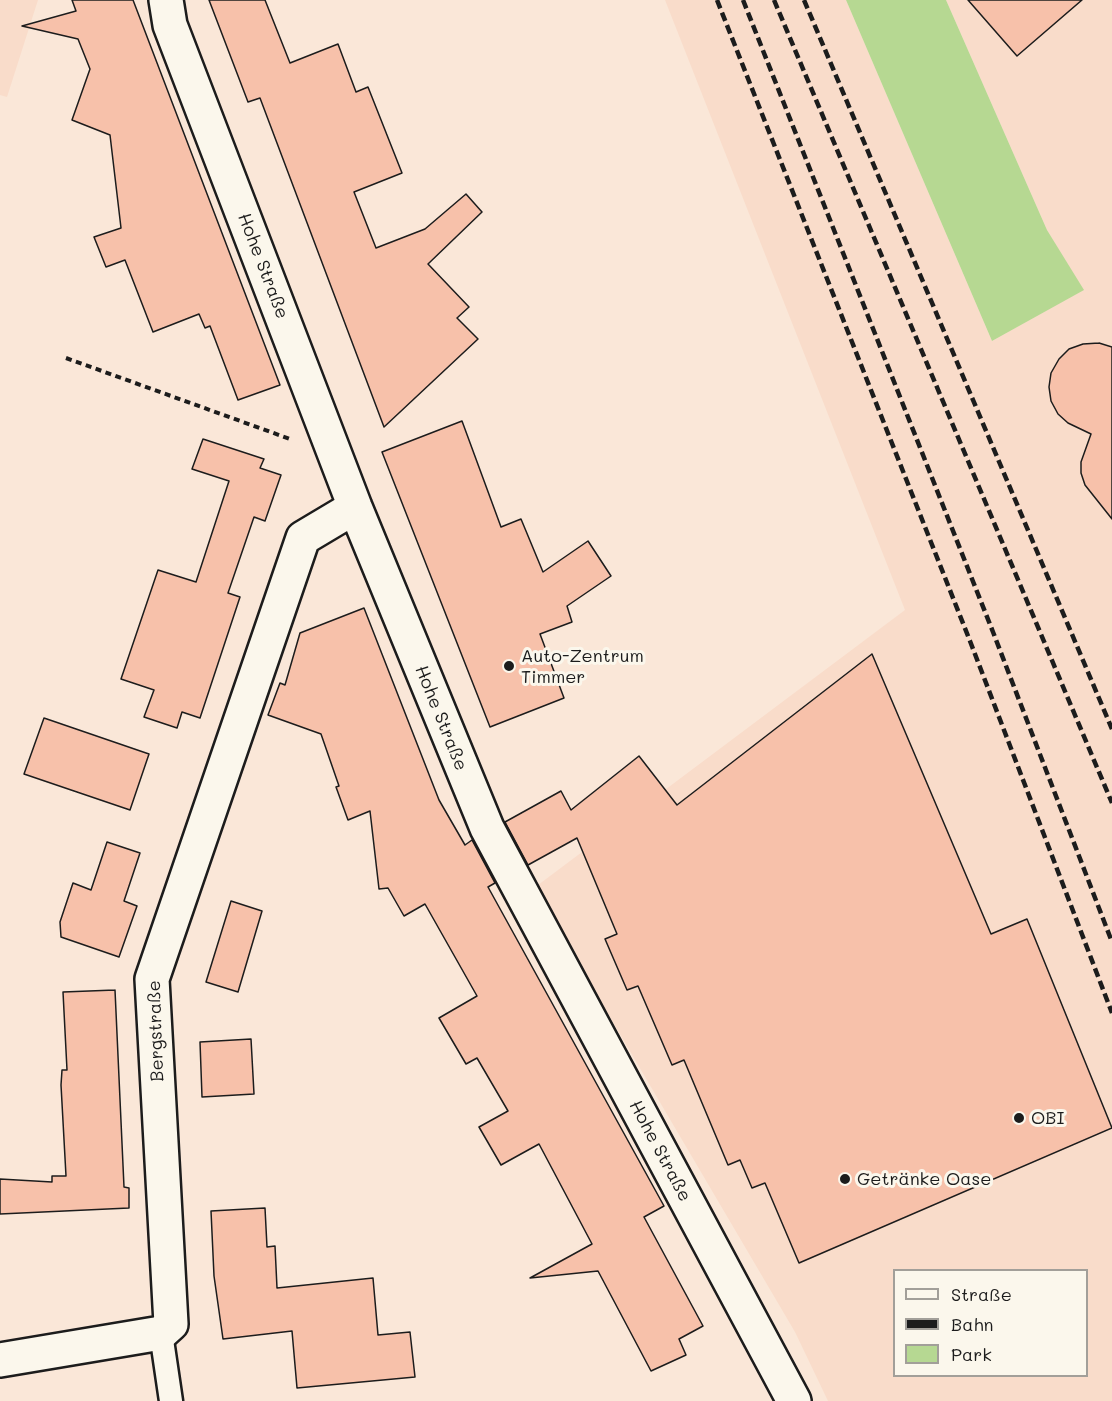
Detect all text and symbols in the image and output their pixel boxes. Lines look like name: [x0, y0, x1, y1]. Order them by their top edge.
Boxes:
street label: Hohe Straße: [233, 210, 293, 322]
place label: Auto-Zentrum Timmer: [521, 645, 644, 688]
marker: Auto-Zentrum Timmer: [502, 659, 516, 673]
street label: Hohe Straße: [410, 662, 472, 774]
street label: Bergstraße: [143, 980, 169, 1082]
street label: Hohe Straße: [624, 1097, 696, 1205]
place label: OBI: [1031, 1107, 1064, 1129]
marker: OBI: [1012, 1111, 1026, 1125]
place label: Getränke Oase: [857, 1168, 991, 1190]
marker: Getränke Oase: [838, 1172, 852, 1186]
legend: [893, 1269, 1088, 1377]
text: Straße: [951, 1282, 1012, 1306]
text: Bahn: [951, 1312, 994, 1336]
text: Park: [951, 1342, 992, 1366]

